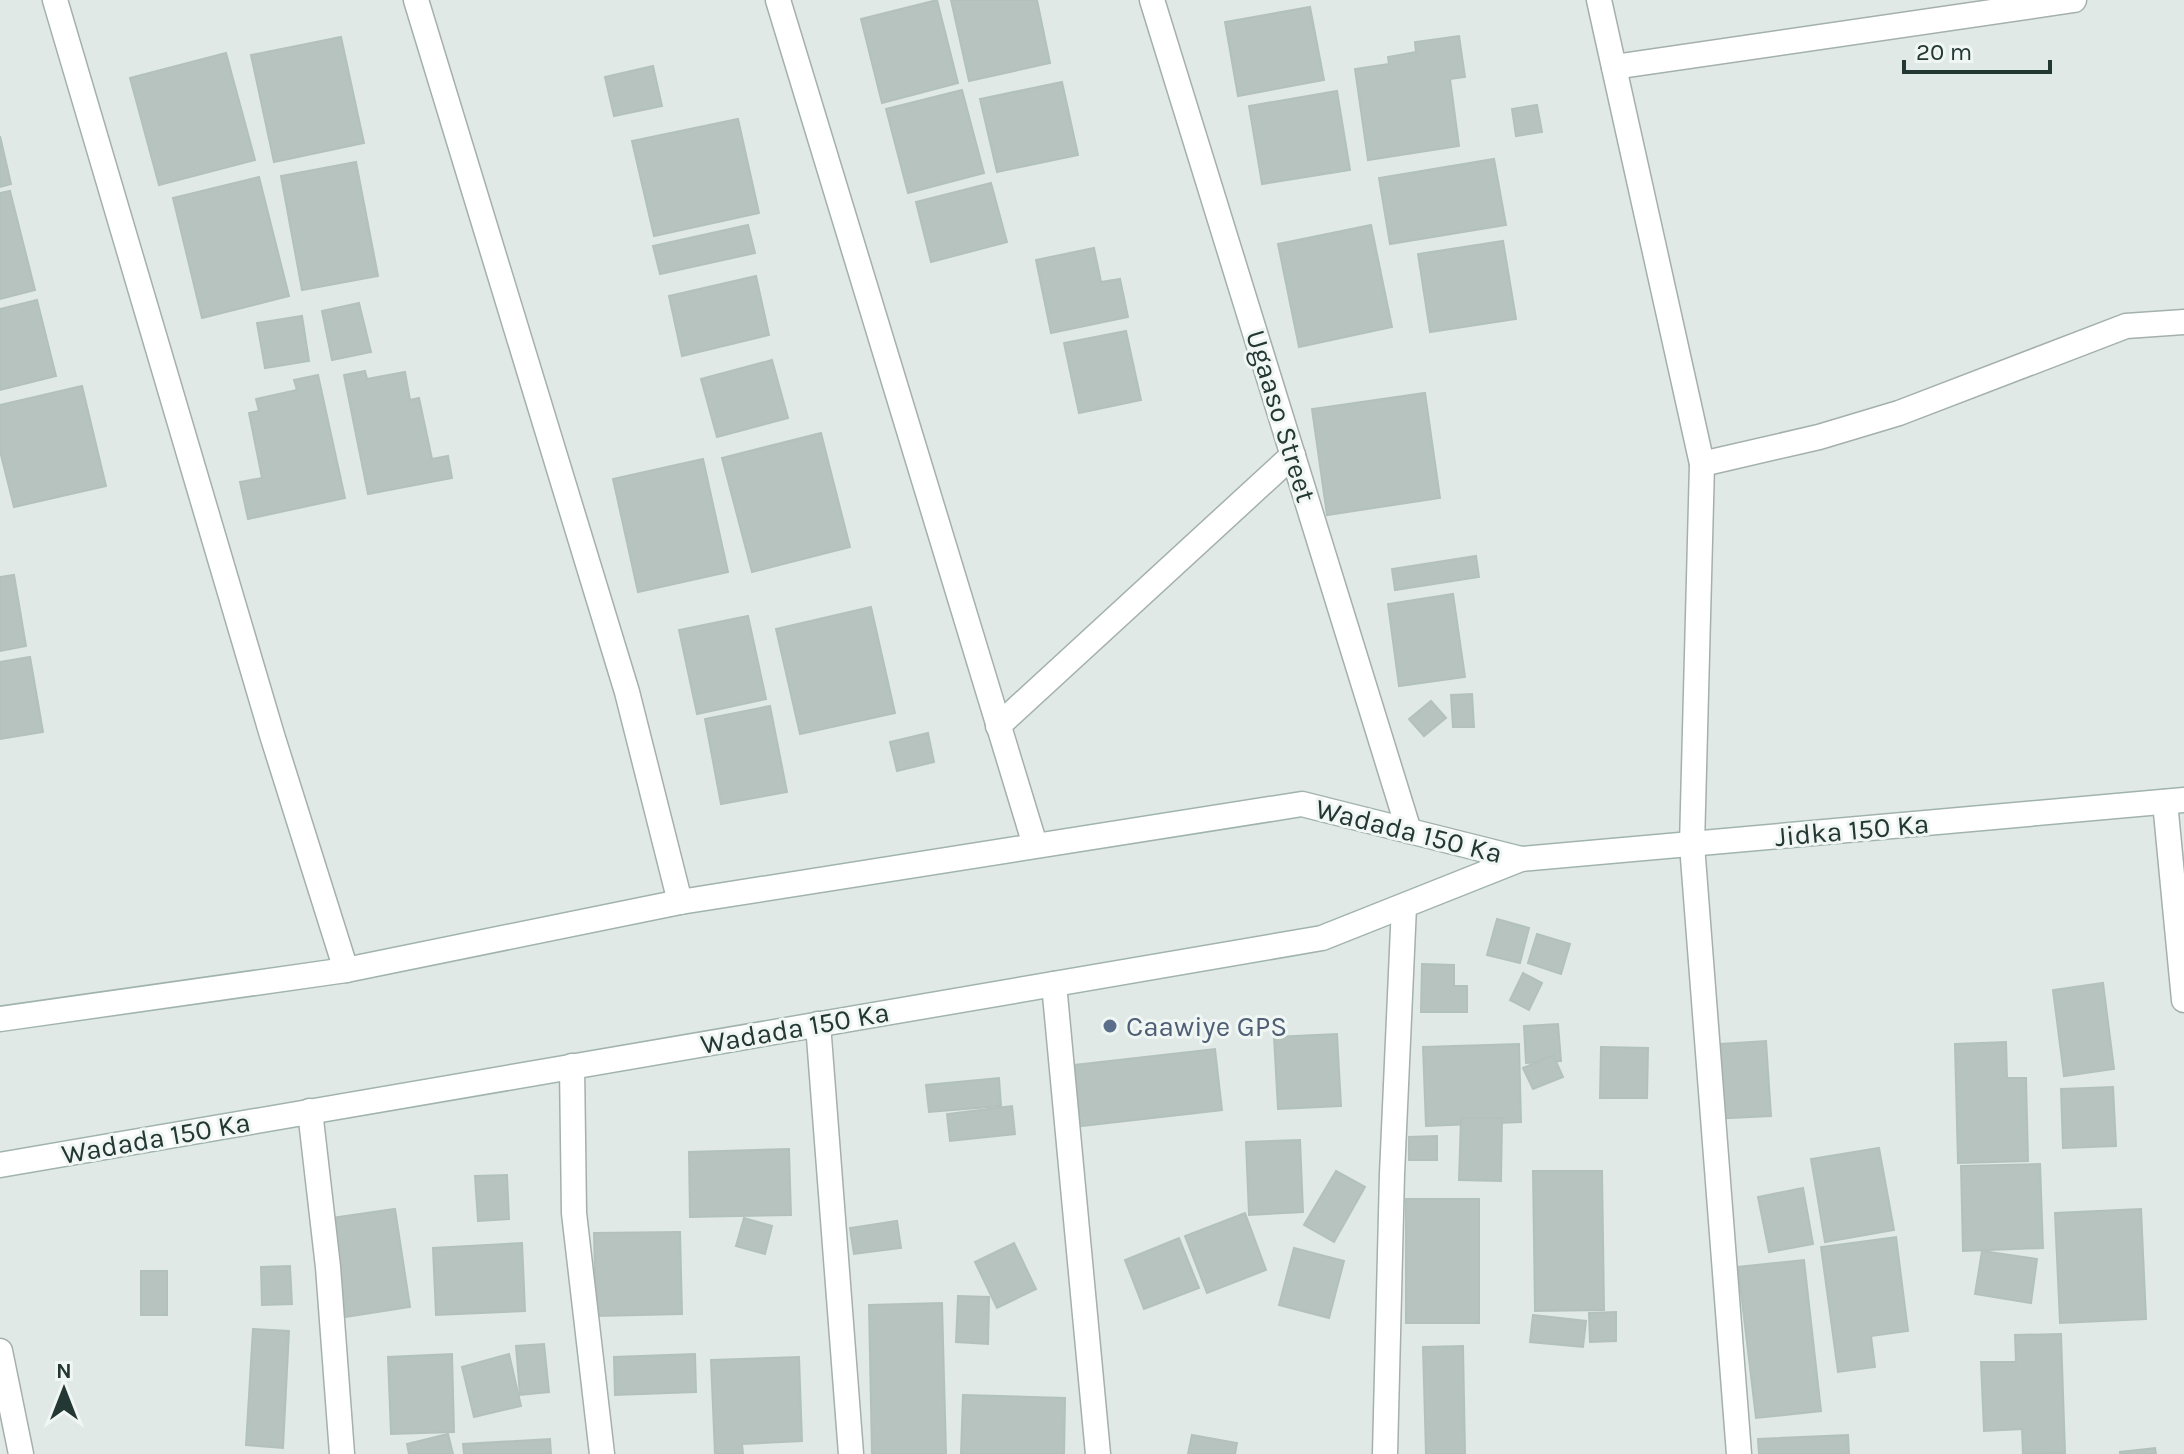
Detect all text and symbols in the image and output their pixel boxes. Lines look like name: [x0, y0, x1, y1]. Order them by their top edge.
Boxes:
scale bar: [1904, 24, 2050, 74]
text: 20 m: [1916, 38, 1972, 66]
street label: Ugaaso Street: [1239, 326, 1323, 506]
street label: Wadada 150 Ka: [1312, 792, 1506, 870]
street label: Jidka 150 Ka: [1773, 807, 1931, 853]
street label: Wadada 150 Ka: [698, 995, 892, 1061]
place label: Caawiye GPS: [1126, 1010, 1287, 1043]
marker: Caawiye GPS: [1101, 1017, 1119, 1035]
street label: Wadada 150 Ka: [59, 1105, 253, 1171]
north arrow: [24, 1350, 104, 1430]
text: N: [56, 1358, 72, 1384]

